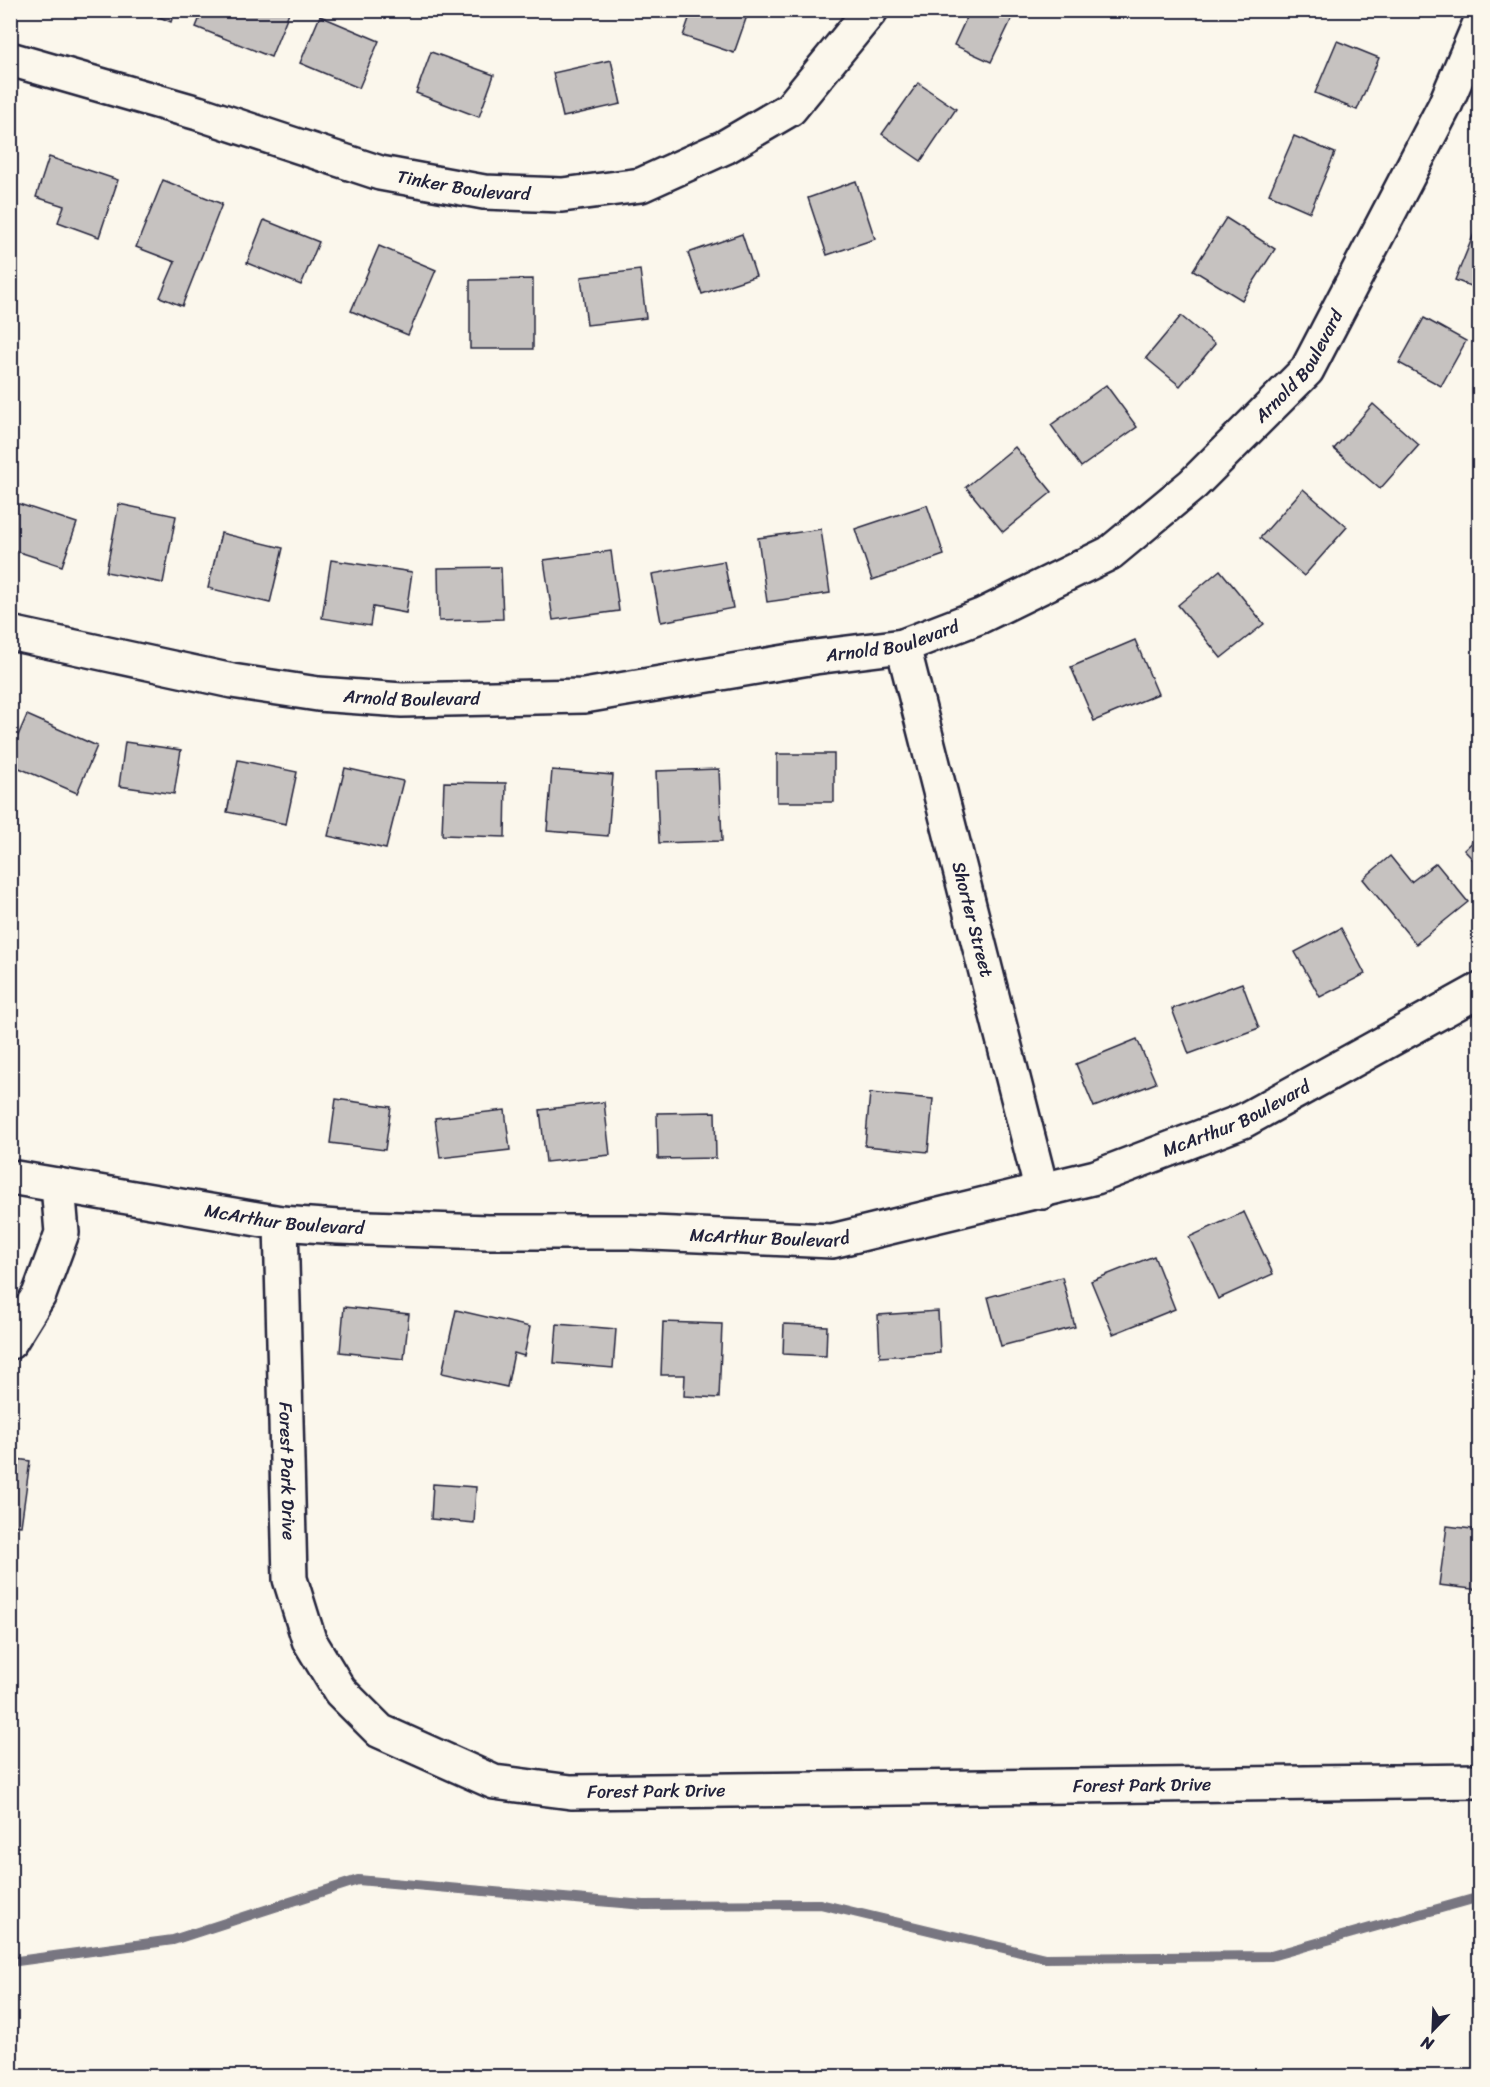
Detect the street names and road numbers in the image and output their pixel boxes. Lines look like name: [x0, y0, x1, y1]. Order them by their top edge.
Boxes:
street label: Tinker Boulevard: [394, 160, 532, 210]
street label: Arnold Boulevard: [1246, 302, 1353, 431]
street label: Arnold Boulevard: [823, 609, 965, 672]
street label: Arnold Boulevard: [342, 680, 482, 716]
street label: Shorter Street: [942, 858, 1003, 981]
street label: McArthur Boulevard: [1158, 1070, 1318, 1166]
street label: McArthur Boulevard: [202, 1194, 366, 1244]
street label: McArthur Boulevard: [689, 1219, 855, 1257]
street label: Forest Park Drive: [270, 1401, 305, 1540]
street label: Forest Park Drive: [1073, 1768, 1211, 1802]
street label: Forest Park Drive: [587, 1774, 726, 1808]

